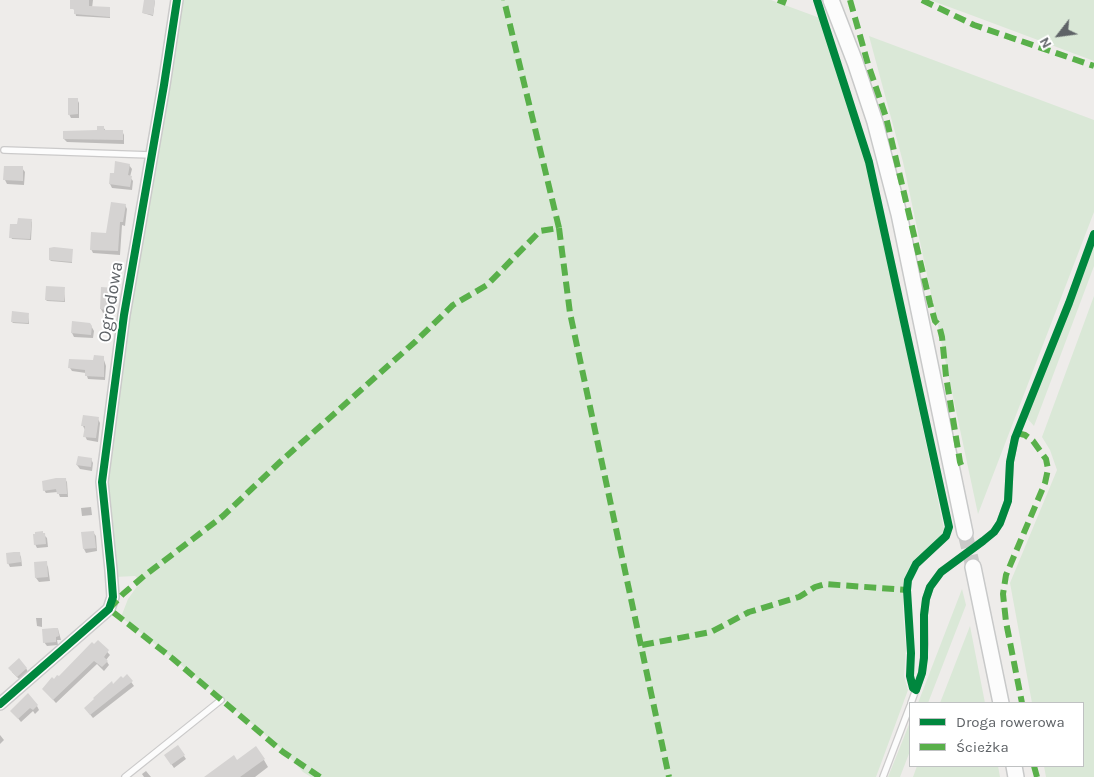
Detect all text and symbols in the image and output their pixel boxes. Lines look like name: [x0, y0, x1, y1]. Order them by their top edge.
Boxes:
north arrow: [1034, 10, 1084, 60]
text: N: [1036, 34, 1055, 51]
street label: Ogrodowa: [94, 260, 128, 344]
legend: [909, 702, 1084, 767]
text: Droga rowerowa: [956, 713, 1065, 731]
text: Ścieżka: [956, 738, 1009, 756]

